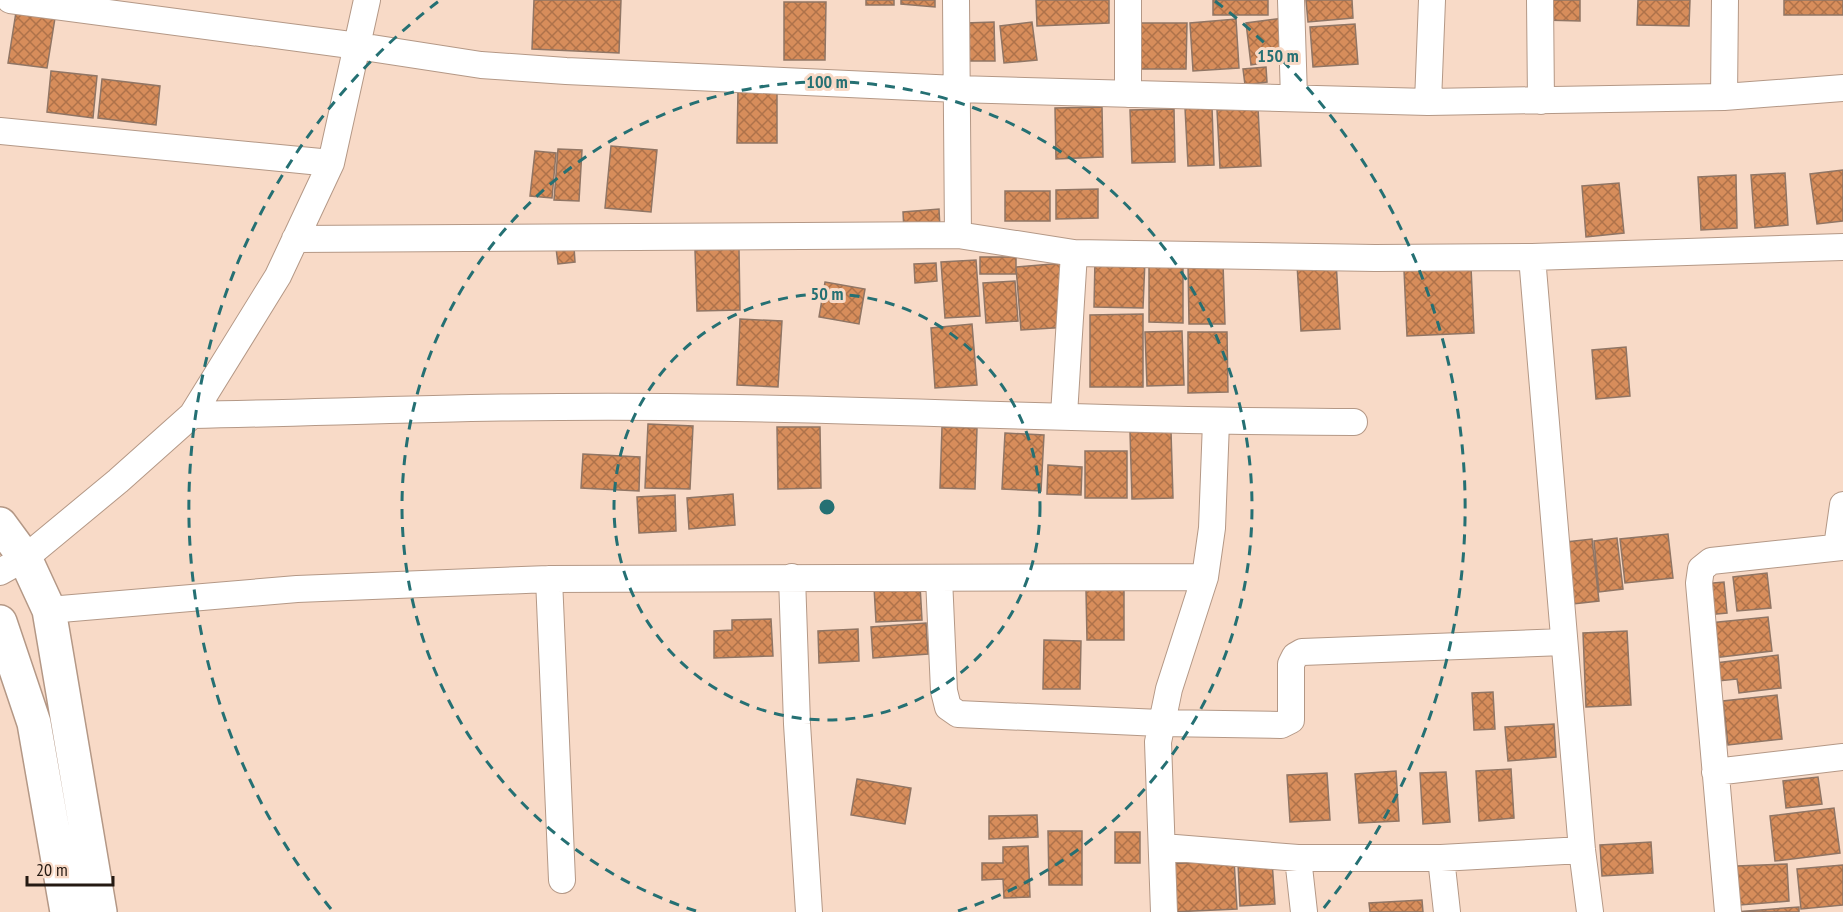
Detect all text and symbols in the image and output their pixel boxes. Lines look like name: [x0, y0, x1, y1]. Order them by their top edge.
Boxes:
text: 150 m: [1257, 44, 1299, 67]
text: 100 m: [806, 70, 848, 93]
text: 50 m: [811, 282, 843, 305]
centre of rings: [817, 497, 837, 517]
scale bar: [27, 849, 112, 887]
text: 20 m: [36, 858, 68, 881]

